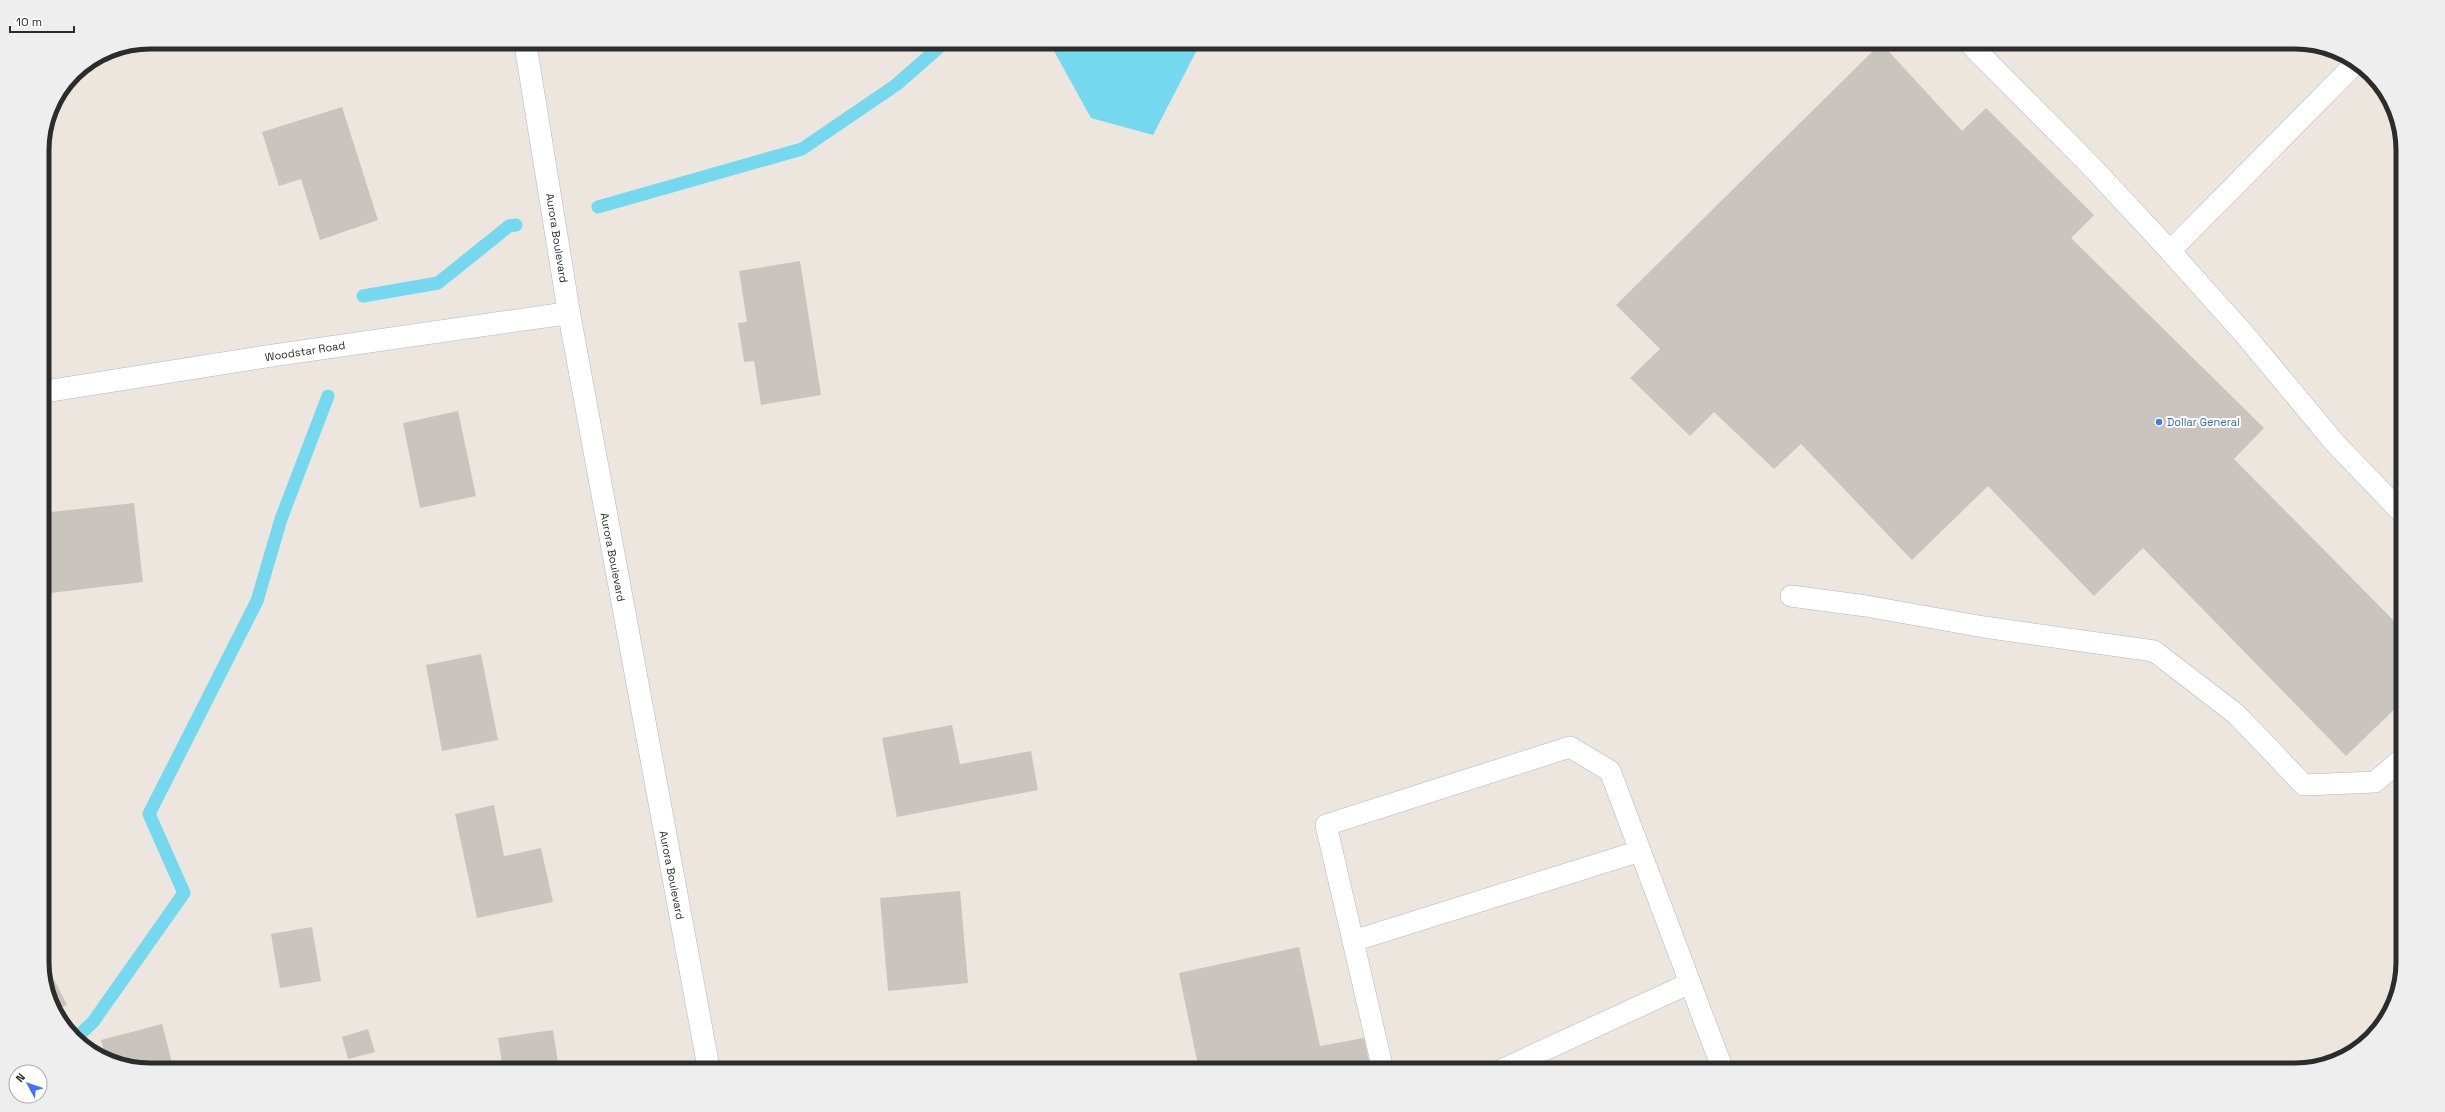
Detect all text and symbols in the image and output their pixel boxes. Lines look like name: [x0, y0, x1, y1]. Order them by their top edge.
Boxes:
scale bar: [10, 8, 74, 34]
text: 10 m: [16, 14, 42, 30]
street label: Aurora Boulevard: [543, 192, 571, 284]
street label: Woodstar Road: [264, 338, 346, 364]
place label: Dollar General: [2167, 415, 2240, 429]
marker: Dollar General: [2154, 417, 2164, 427]
street label: Aurora Boulevard: [598, 511, 628, 603]
street label: Aurora Boulevard: [657, 829, 687, 921]
north arrow: [8, 1064, 48, 1104]
text: N: [13, 1070, 28, 1085]

